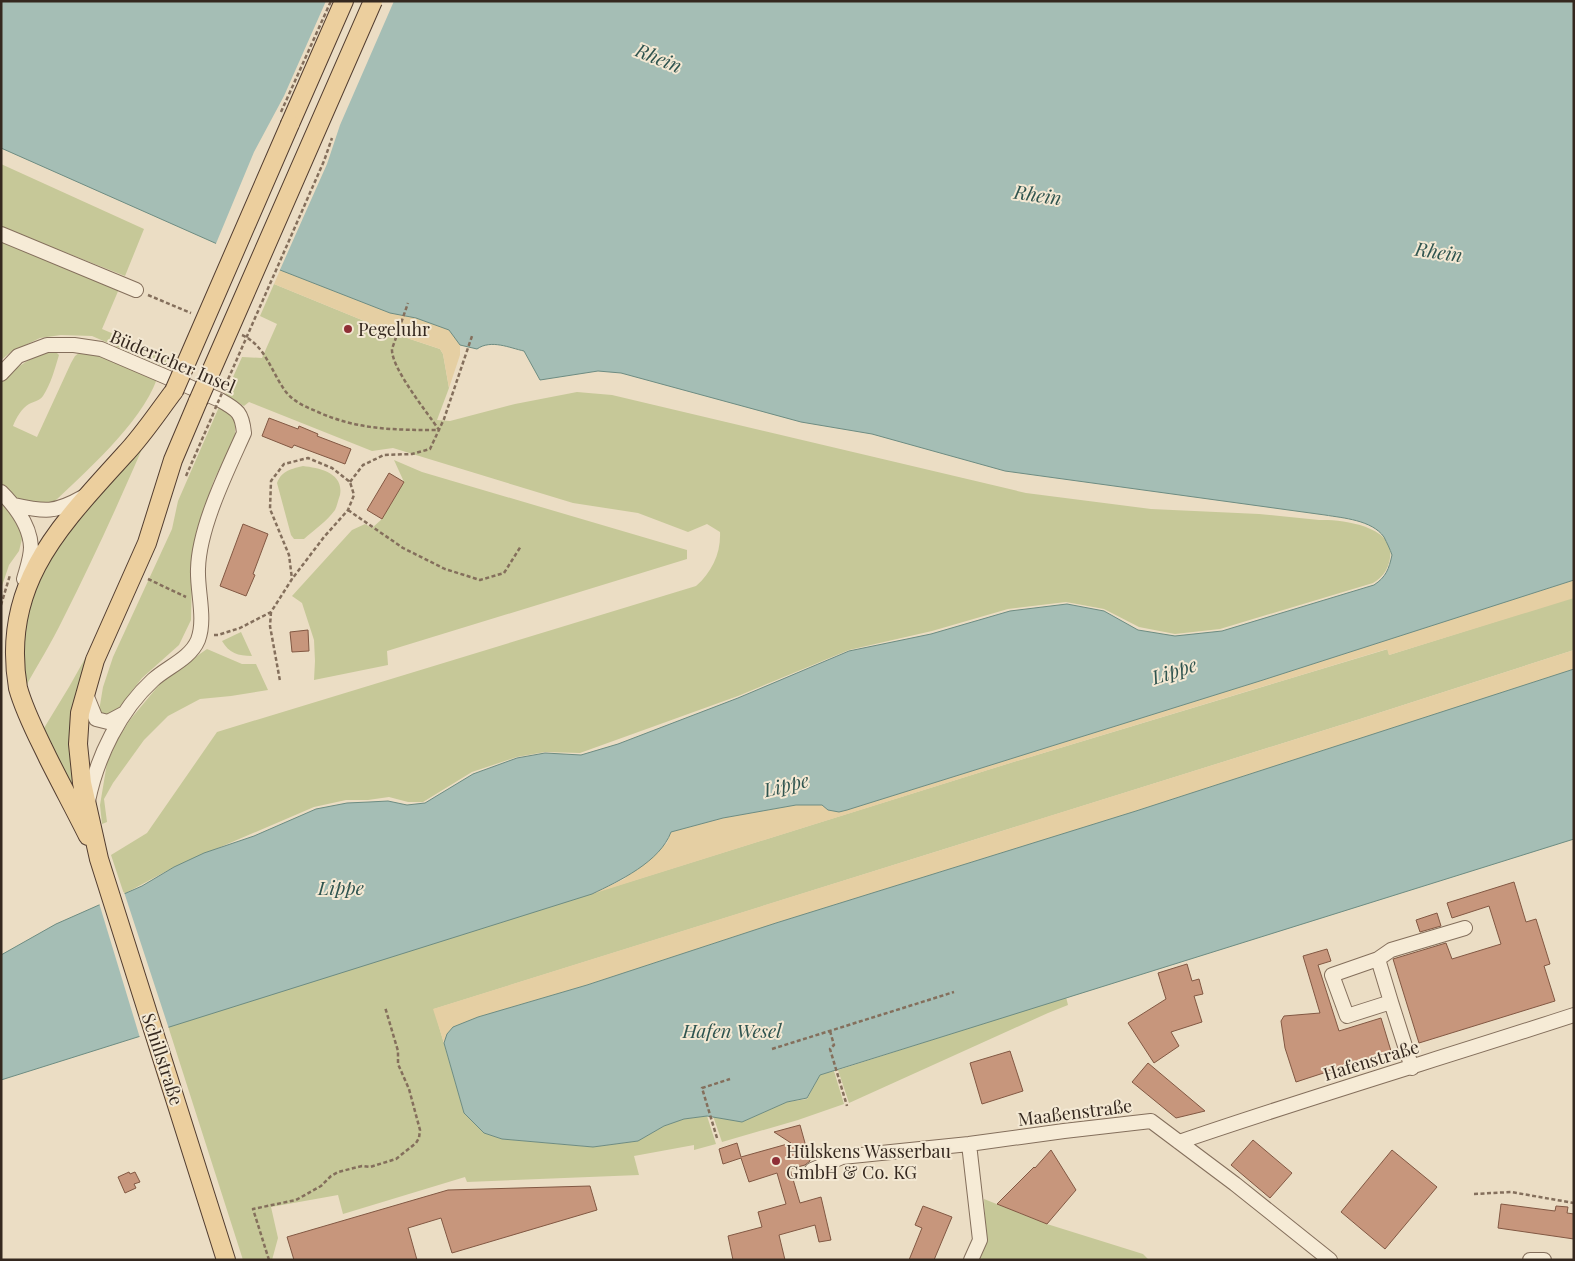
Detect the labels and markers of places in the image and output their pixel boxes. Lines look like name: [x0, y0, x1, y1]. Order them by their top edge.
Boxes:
place label: Pegeluhr: [358, 317, 430, 341]
marker: Pegeluhr: [342, 323, 354, 335]
place label: Hülskens Wasserbau GmbH & Co. KG: [786, 1139, 952, 1184]
marker: Hülskens Wasserbau GmbH & Co. KG: [770, 1155, 782, 1167]

